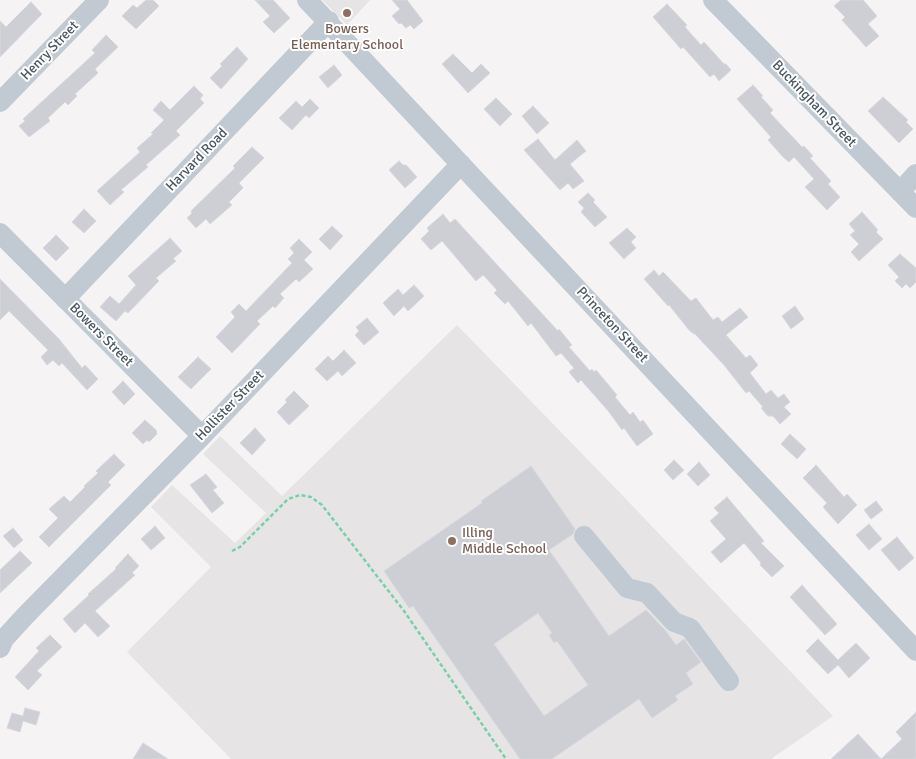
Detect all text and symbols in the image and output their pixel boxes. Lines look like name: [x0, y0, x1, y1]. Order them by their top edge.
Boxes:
marker: Bowers Elementary School: [341, 7, 353, 19]
street label: Henry Street: [18, 18, 82, 84]
place label: Bowers Elementary School: [291, 21, 403, 54]
street label: Buckingham Street: [768, 57, 860, 151]
street label: Harvard Road: [163, 125, 231, 195]
street label: Princeton Street: [573, 284, 651, 366]
street label: Bowers Street: [66, 300, 136, 370]
street label: Hollister Street: [192, 367, 268, 445]
place label: Illing Middle School: [462, 525, 547, 558]
marker: Illing Middle School: [446, 535, 458, 547]

